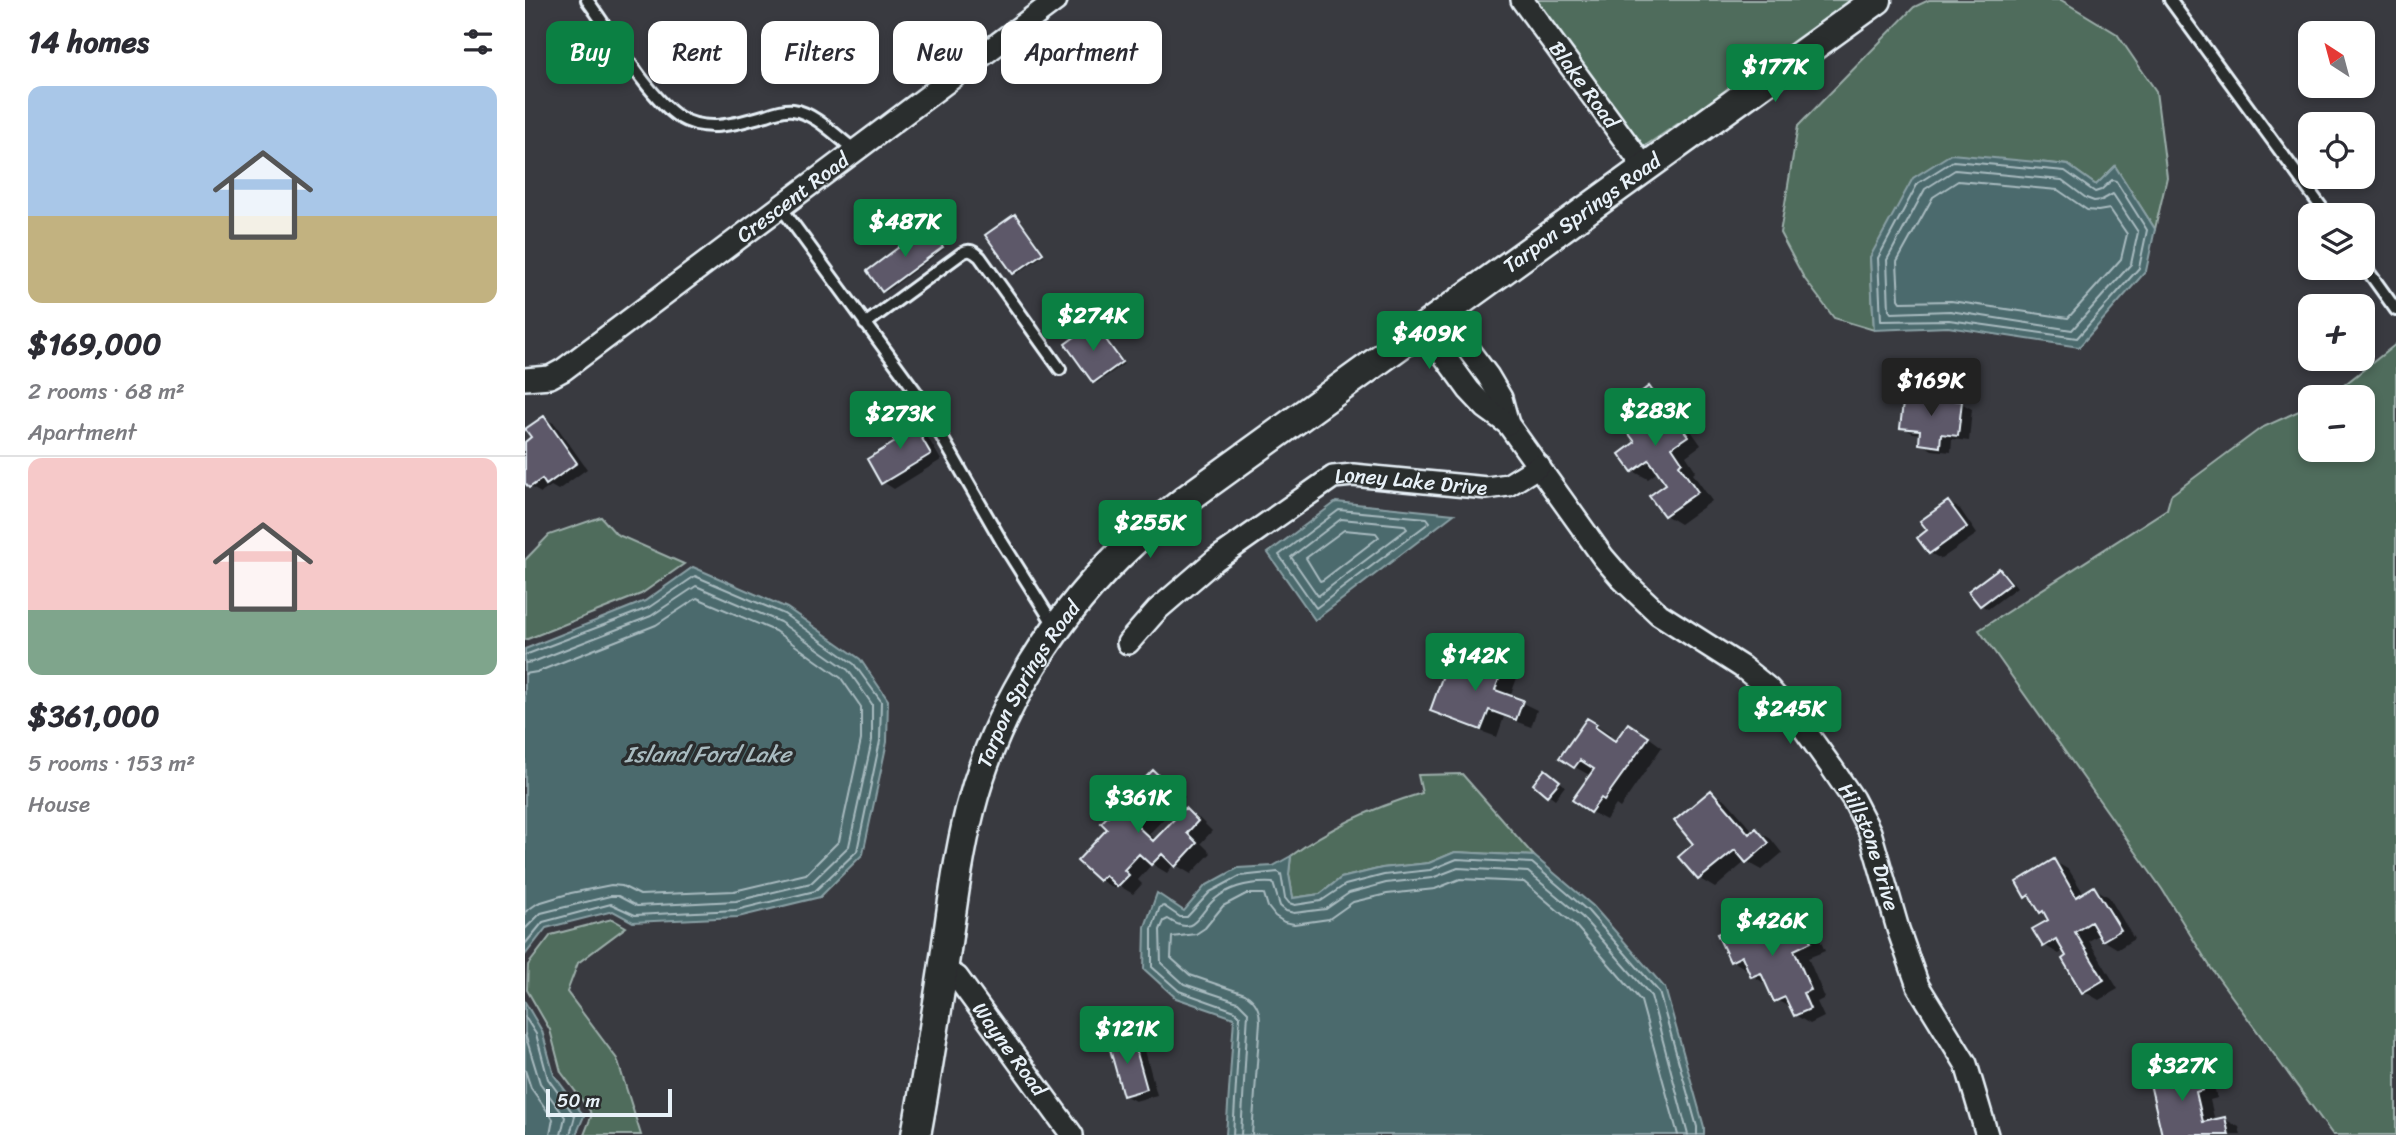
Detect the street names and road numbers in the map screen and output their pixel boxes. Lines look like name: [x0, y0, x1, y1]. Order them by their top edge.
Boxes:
street label: Blake Road: [1539, 32, 1631, 139]
street label: Crescent Road: [728, 141, 859, 253]
street label: Tarpon Springs Road: [1495, 141, 1671, 284]
street label: Loney Lake Drive: [1333, 456, 1489, 507]
street label: Tarpon Springs Road: [965, 590, 1092, 773]
street label: Hillstone Drive: [1828, 774, 1911, 916]
street label: Wayne Road: [962, 994, 1058, 1106]

